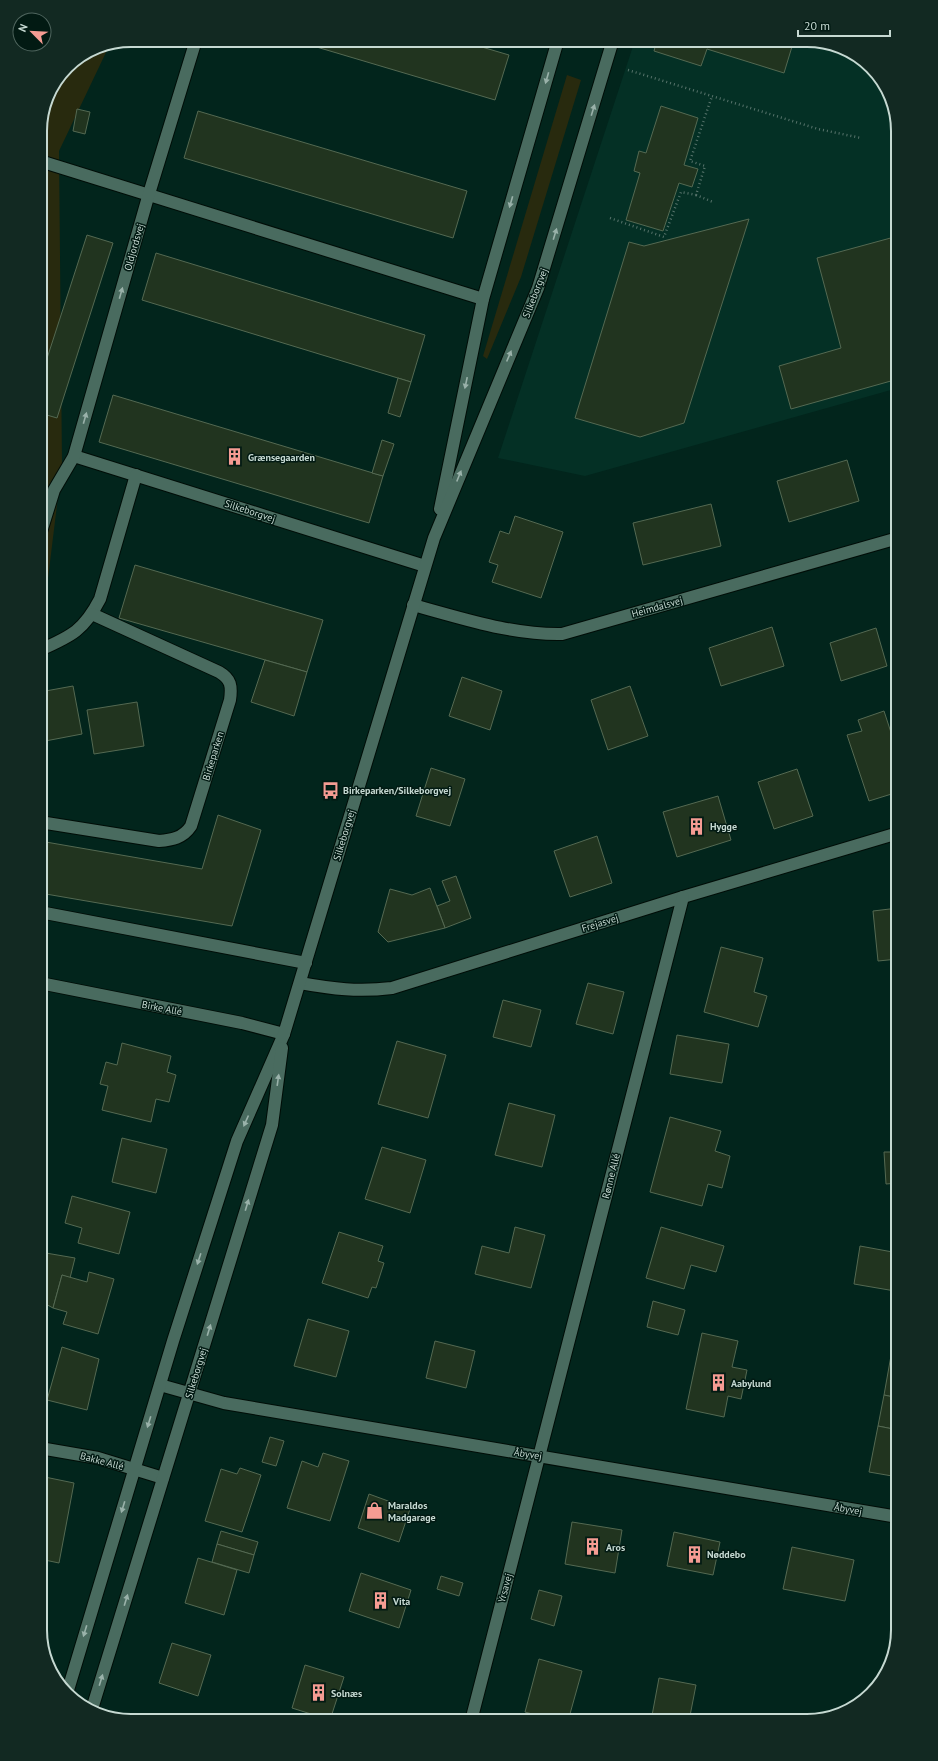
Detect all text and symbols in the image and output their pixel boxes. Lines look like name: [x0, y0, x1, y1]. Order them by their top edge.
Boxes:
north arrow: [12, 12, 52, 52]
scale bar: [798, 12, 890, 38]
text: 20 m: [804, 18, 830, 33]
text: N: [15, 22, 31, 34]
one-way arrow: [544, 72, 550, 84]
one-way arrow: [590, 104, 596, 116]
one-way arrow: [508, 197, 514, 209]
street label: Oldjordsvej: [121, 222, 147, 272]
one-way arrow: [552, 228, 558, 240]
street label: Silkeborgvej: [519, 266, 551, 320]
one-way arrow: [118, 287, 124, 299]
one-way arrow: [506, 350, 513, 362]
one-way arrow: [462, 376, 468, 389]
one-way arrow: [82, 412, 88, 424]
building icon: Grænsegaarden: [225, 447, 245, 467]
place label: Grænsegaarden: [248, 451, 315, 464]
one-way arrow: [456, 470, 462, 481]
street label: Silkeborgvej: [223, 497, 277, 525]
street label: Heimdalsvej: [630, 594, 684, 620]
street label: Birkeparken: [199, 730, 227, 782]
bus stop icon: Birkeparken/Silkeborgvej: [320, 780, 340, 800]
place label: Birkeparken/Silkeborgvej: [343, 784, 451, 797]
street label: Silkeborgvej: [330, 808, 358, 862]
building icon: Hygge: [687, 816, 707, 836]
place label: Hygge: [710, 820, 737, 833]
street label: Frejasvej: [580, 911, 620, 935]
street label: Birke Allé: [141, 998, 183, 1018]
one-way arrow: [275, 1073, 281, 1086]
one-way arrow: [243, 1116, 249, 1127]
street label: Rønne Allé: [599, 1152, 623, 1200]
one-way arrow: [244, 1199, 250, 1211]
one-way arrow: [196, 1254, 202, 1266]
one-way arrow: [206, 1323, 212, 1335]
street label: Silkeborgvej: [182, 1346, 210, 1400]
building icon: Aabylund: [708, 1373, 728, 1393]
place label: Aabylund: [731, 1377, 771, 1390]
one-way arrow: [146, 1416, 152, 1428]
street label: Åbyvej: [513, 1445, 543, 1463]
street label: Bakke Allé: [79, 1449, 125, 1473]
place label: Maraldos Madgarage: [388, 1499, 436, 1524]
street label: Åbyvej: [833, 1500, 863, 1518]
one-way arrow: [120, 1501, 126, 1513]
shop icon: Maraldos Madgarage: [365, 1501, 385, 1521]
building icon: Aros: [583, 1537, 603, 1557]
place label: Aros: [606, 1541, 625, 1554]
building icon: Nøddebo: [684, 1544, 704, 1564]
place label: Nøddebo: [707, 1548, 746, 1561]
street label: Yrsavej: [495, 1572, 515, 1604]
building icon: Vita: [370, 1591, 390, 1611]
one-way arrow: [123, 1593, 129, 1605]
place label: Vita: [392, 1595, 410, 1608]
one-way arrow: [82, 1626, 88, 1638]
one-way arrow: [98, 1673, 104, 1685]
building icon: Solnæs: [308, 1683, 328, 1703]
place label: Solnæs: [331, 1687, 362, 1700]

